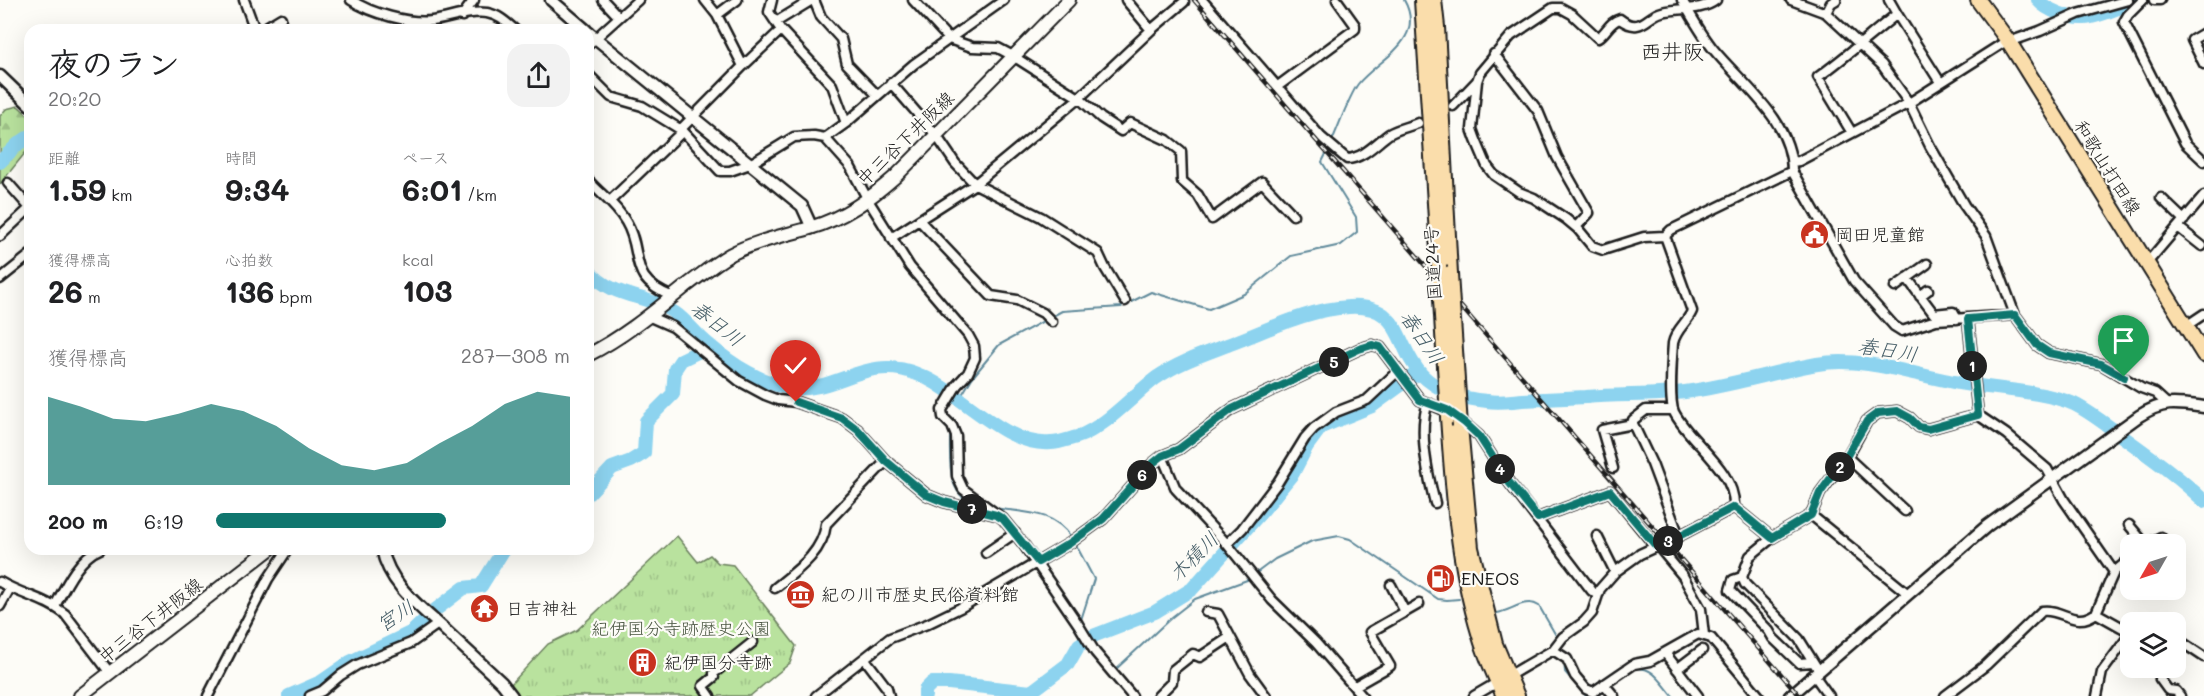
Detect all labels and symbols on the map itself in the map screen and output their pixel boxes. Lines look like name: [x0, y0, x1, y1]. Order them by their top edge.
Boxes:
district label: 西井阪: [1641, 37, 1704, 64]
street label: 中三谷下井阪線: [851, 86, 959, 190]
street label: 和歌山打田線: [2069, 115, 2147, 219]
public building icon: 岡田児童館: [1798, 218, 1830, 250]
place label: 岡田児童館: [1835, 222, 1925, 246]
street label: 国道24号: [1418, 225, 1446, 301]
water label: 春日川: [686, 294, 750, 352]
water label: 春日川: [1395, 305, 1451, 369]
pin: [2098, 315, 2149, 377]
water label: 春日川: [1856, 331, 1920, 367]
pin: [770, 340, 821, 402]
pin: 5: [1319, 347, 1349, 377]
pin: 1: [1957, 351, 1987, 381]
pin: 2: [1825, 452, 1855, 482]
pin: 4: [1485, 454, 1515, 484]
pin: 6: [1127, 460, 1157, 490]
pin: 7: [957, 494, 987, 524]
water label: 木積川: [1163, 526, 1223, 586]
pin: 3: [1653, 526, 1683, 556]
north arrow: [2120, 534, 2186, 600]
fuel station icon: ENEOS: [1424, 562, 1456, 594]
place label: ENEOS: [1461, 566, 1519, 590]
street label: 中三谷下井阪線: [93, 572, 207, 668]
museum icon: 紀の川市歴史民俗資料館: [784, 578, 816, 610]
place label: 紀の川市歴史民俗資料館: [821, 582, 1019, 606]
temple icon: 日吉神社: [469, 592, 501, 624]
water label: 宮川: [371, 593, 419, 637]
place label: 日吉神社: [506, 596, 578, 620]
park label: 紀伊国分寺跡歴史公園: [591, 616, 771, 640]
building icon: 紀伊国分寺跡: [627, 646, 659, 678]
place label: 紀伊国分寺跡: [664, 650, 772, 674]

